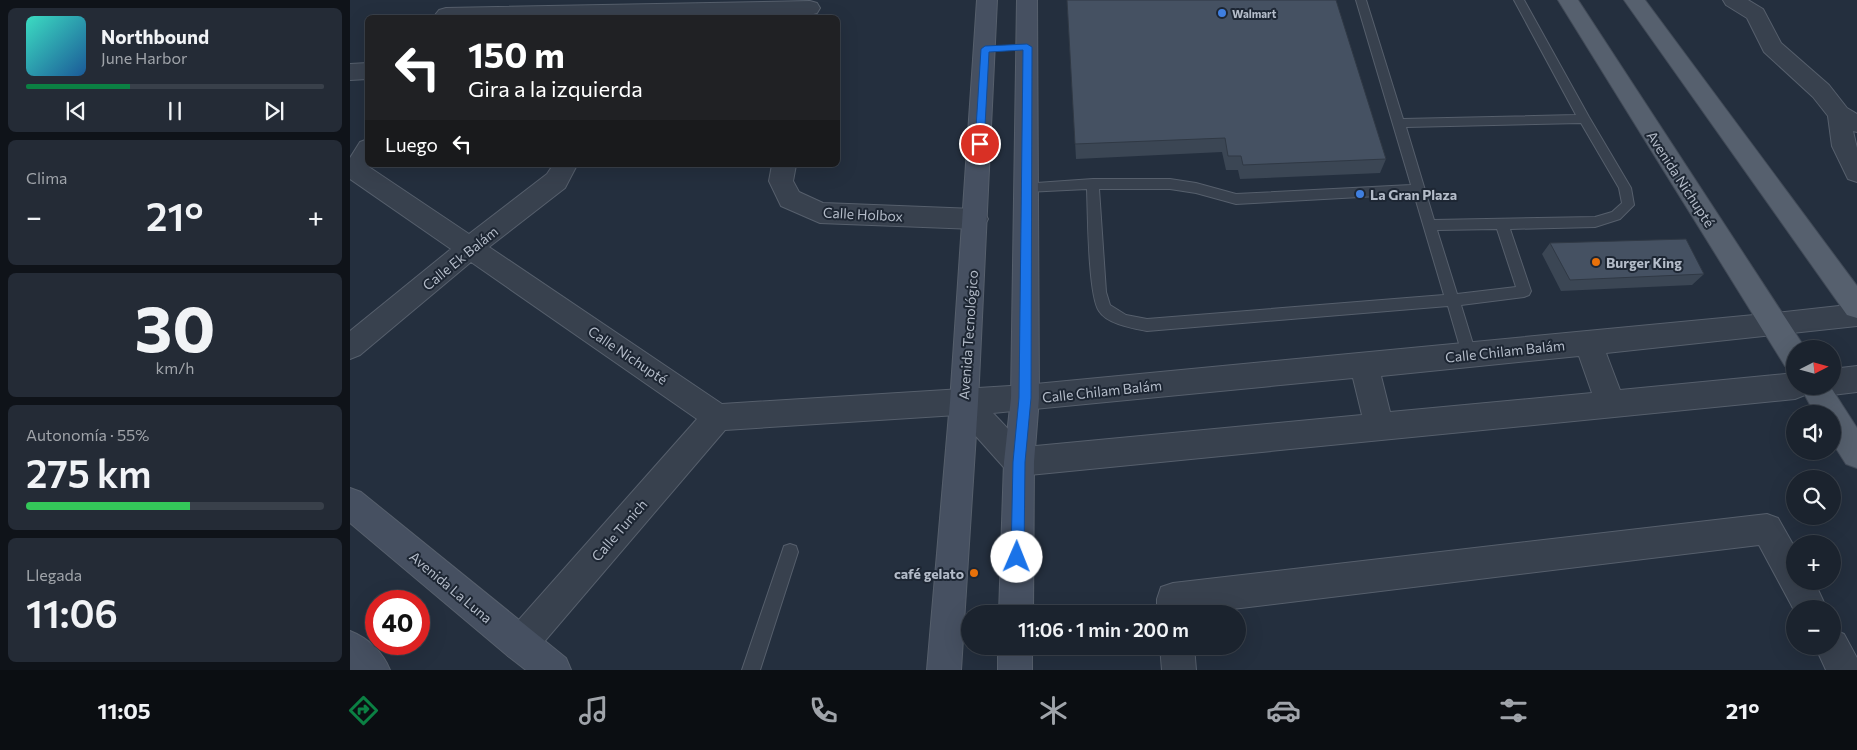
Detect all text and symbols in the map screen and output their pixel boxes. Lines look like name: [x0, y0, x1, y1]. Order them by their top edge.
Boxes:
marker: Walmart: [1216, 7, 1228, 19]
place label: Walmart: [1232, 7, 1277, 20]
text: Northbound: [101, 25, 209, 48]
text: 150 m: [468, 32, 565, 75]
icon: left: [385, 35, 450, 100]
text: June Harbor: [101, 48, 187, 67]
text: Gira a la izquierda: [468, 75, 643, 102]
icon: previous: [62, 97, 90, 125]
icon: pause: [161, 97, 189, 125]
icon: next: [260, 97, 288, 125]
pin: [959, 123, 1001, 165]
street label: Avenida Nichupté: [1644, 128, 1718, 230]
icon: left: [448, 130, 476, 158]
icon: arrive: [966, 130, 994, 158]
text: Luego: [385, 133, 438, 156]
text: Clima: [26, 168, 67, 187]
place label: La Gran Plaza: [1370, 186, 1457, 203]
marker: La Gran Plaza: [1354, 188, 1366, 200]
text: 21°: [146, 192, 203, 239]
text: −: [26, 199, 42, 233]
text: +: [308, 199, 324, 233]
street label: Calle Holbox: [822, 203, 904, 225]
street label: Calle Ek Balám: [419, 222, 501, 294]
place label: Burger King: [1606, 254, 1682, 271]
marker: Burger King: [1590, 256, 1602, 268]
street label: Avenida Tecnológico: [955, 269, 981, 401]
text: 30: [134, 286, 216, 365]
street label: Calle Nichupté: [585, 322, 671, 388]
street label: Calle Chilam Balám: [1444, 336, 1566, 366]
north arrow: [1786, 340, 1841, 395]
map controls: [1786, 340, 1841, 655]
text: km/h: [156, 358, 194, 377]
street label: Calle Chilam Balám: [1041, 376, 1163, 406]
button: sound: [1786, 405, 1841, 460]
text: Autonomía · 55%: [26, 425, 149, 444]
text: 275 km: [26, 449, 152, 496]
button: search: [1786, 470, 1841, 525]
street label: Calle Tunich: [588, 496, 650, 564]
position arrow: [990, 530, 1042, 582]
button: +: [1786, 535, 1841, 590]
street label: Avenida La Luna: [406, 548, 496, 626]
text: Llegada: [26, 565, 82, 584]
place label: café gelato: [894, 565, 964, 582]
marker: café gelato: [968, 567, 980, 579]
text: 11:06: [26, 589, 118, 636]
speed limit sign: 40: [365, 590, 430, 655]
button: −: [1786, 600, 1841, 655]
text: 11:06 · 1 min · 200 m: [1018, 618, 1189, 641]
icon: directions: [346, 693, 381, 728]
icon: music: [576, 693, 611, 728]
icon: phone: [806, 693, 841, 728]
icon: climate: [1036, 693, 1071, 728]
icon: car: [1266, 693, 1301, 728]
icon: filters: [1496, 693, 1531, 728]
text: 11:05: [98, 697, 151, 724]
text: 21°: [1726, 697, 1759, 724]

